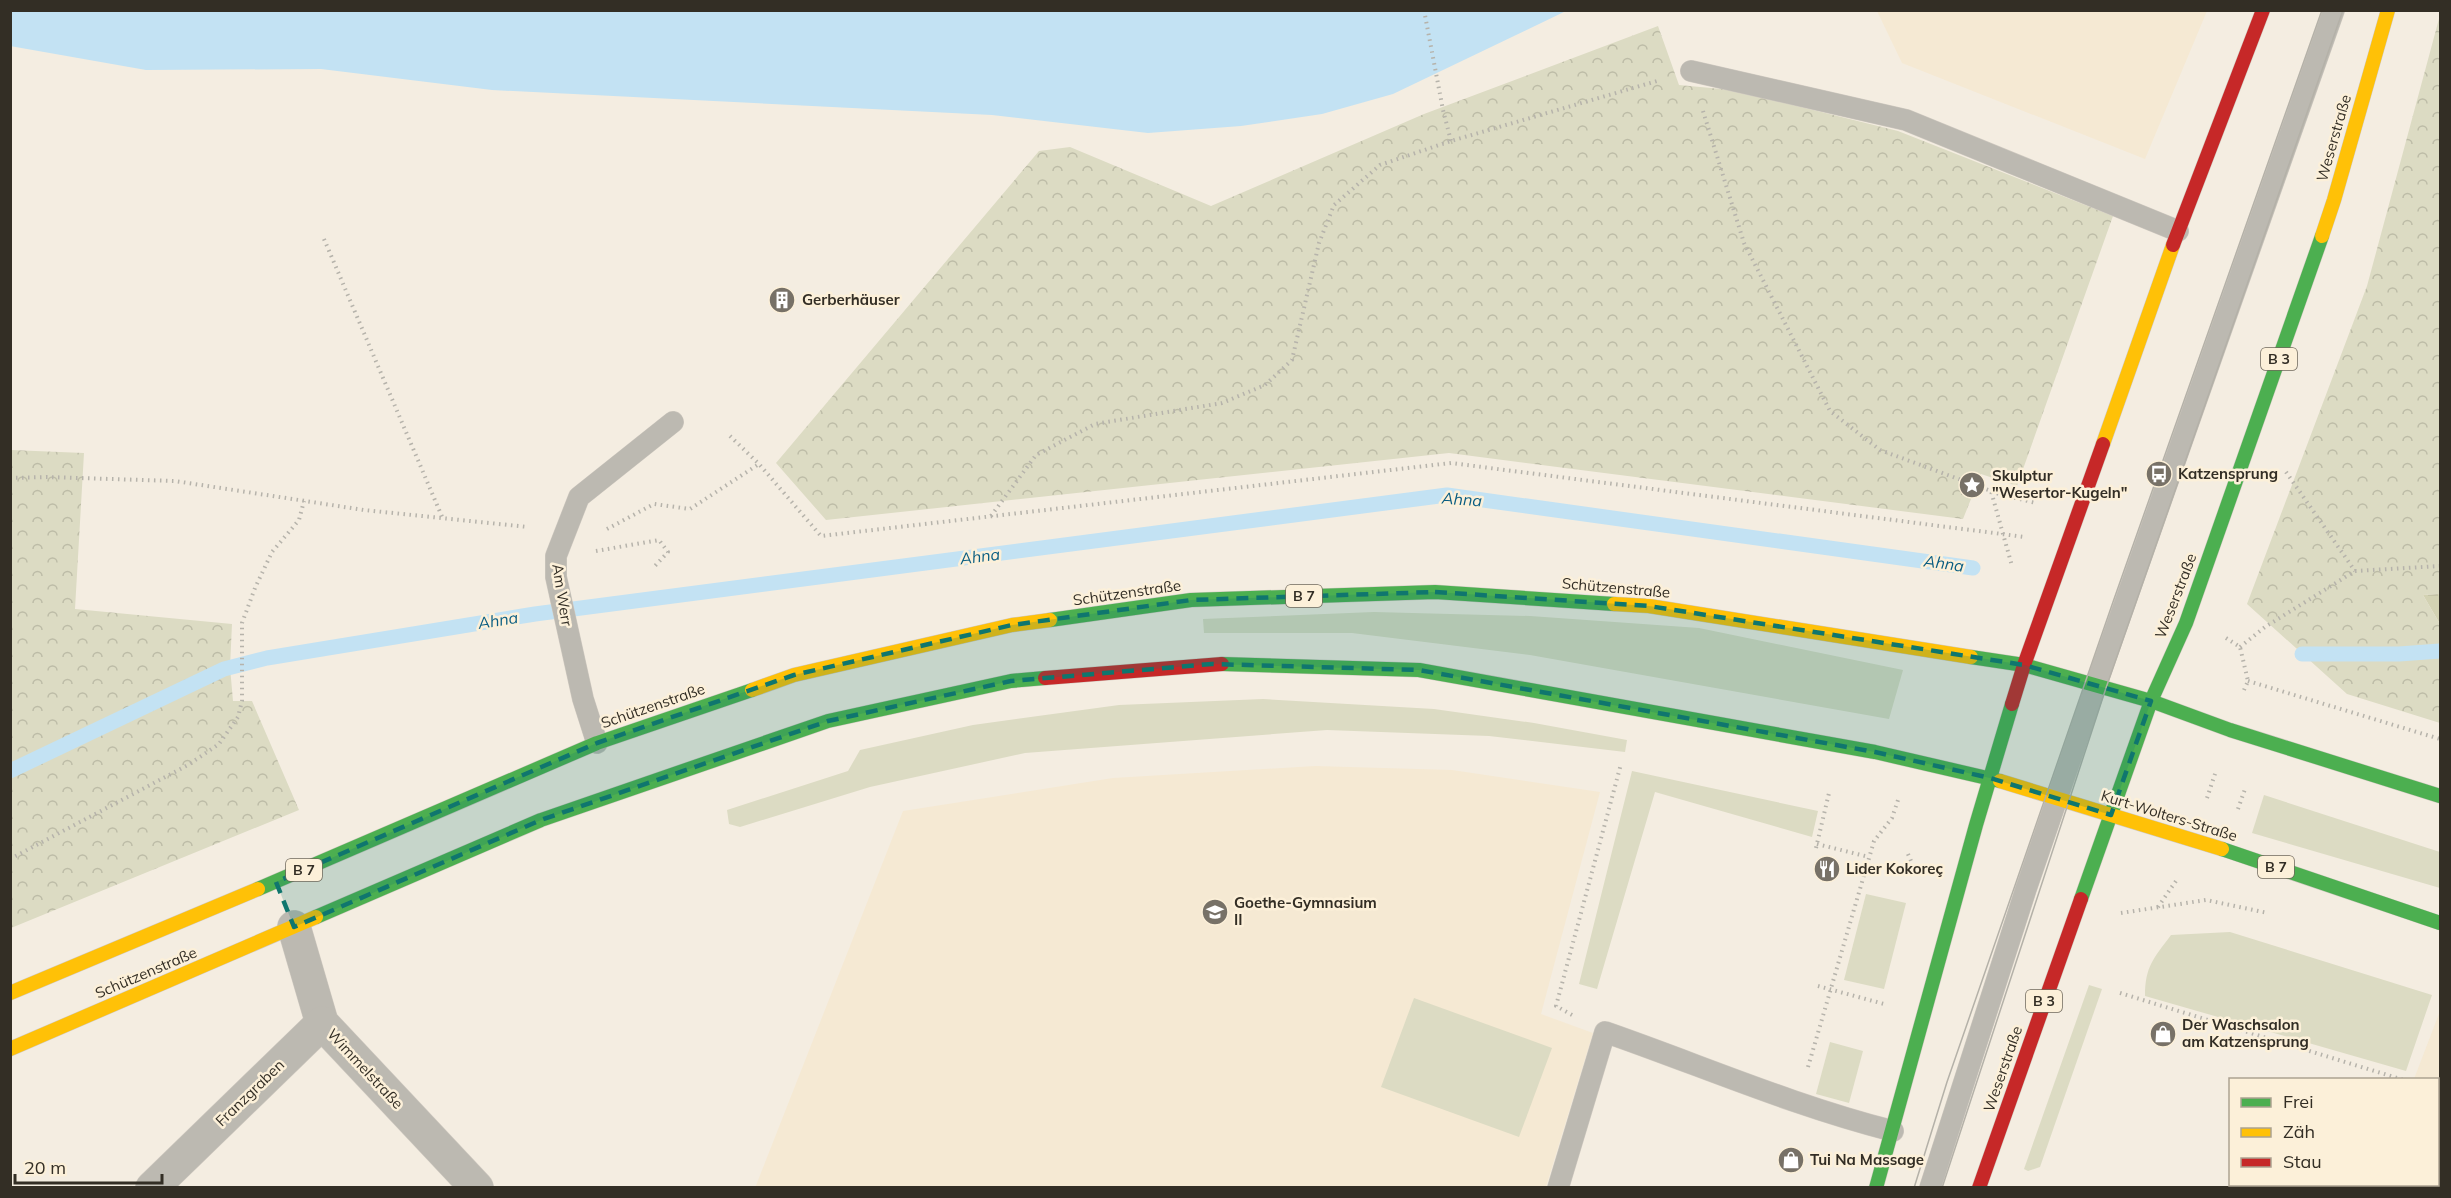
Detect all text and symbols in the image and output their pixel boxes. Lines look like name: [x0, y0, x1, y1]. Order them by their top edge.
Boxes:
street label: Weserstraße: [2312, 92, 2355, 184]
building icon: Gerberhäuser: [767, 285, 797, 315]
place label: Gerberhäuser: [802, 290, 900, 309]
road number: B 3: [2261, 348, 2297, 370]
bus stop icon: Katzensprung: [2144, 459, 2174, 489]
place label: Katzensprung: [2178, 464, 2278, 483]
place label: Skulptur "Wesertor-Kugeln": [1992, 466, 2128, 502]
place icon: Skulptur "Wesertor-Kugeln": [1957, 470, 1987, 500]
water label: Ahna: [1440, 488, 1483, 510]
water label: Ahna: [958, 544, 1002, 568]
water label: Ahna: [1922, 550, 1966, 576]
street label: Weserstraße: [2151, 551, 2200, 641]
street label: Am Werr: [548, 562, 577, 628]
street label: Schützenstraße: [1561, 573, 1671, 602]
street label: Schützenstraße: [1072, 576, 1182, 609]
road number: B 7: [1286, 585, 1322, 607]
water label: Ahna: [476, 607, 520, 633]
street label: Schützenstraße: [598, 679, 707, 732]
street label: Kurt-Wolters-Straße: [2099, 786, 2240, 845]
restaurant icon: Lider Kokoreç: [1812, 854, 1842, 884]
road number: B 7: [2258, 856, 2294, 878]
road number: B 7: [286, 859, 322, 881]
place label: Lider Kokoreç: [1846, 859, 1944, 878]
place label: Goethe-Gymnasium II: [1234, 893, 1377, 929]
school or university icon: Goethe-Gymnasium II: [1200, 897, 1230, 927]
street label: Schützenstraße: [92, 943, 200, 1003]
road number: B 3: [2026, 990, 2062, 1012]
place label: Der Waschsalon am Katzensprung: [2182, 1015, 2309, 1051]
shop icon: Der Waschsalon am Katzensprung: [2148, 1019, 2178, 1049]
street label: Weserstraße: [1979, 1023, 2026, 1114]
street label: Wimmelstraße: [323, 1025, 407, 1113]
street label: Franzgraben: [211, 1055, 288, 1130]
legend: [2229, 1078, 2439, 1186]
text: Frei: [2283, 1090, 2313, 1113]
text: Zäh: [2283, 1120, 2315, 1143]
shop icon: Tui Na Massage: [1776, 1145, 1806, 1175]
scale bar: [15, 1147, 162, 1185]
place label: Tui Na Massage: [1810, 1150, 1924, 1169]
text: Stau: [2283, 1150, 2322, 1173]
text: 20 m: [24, 1156, 66, 1179]

